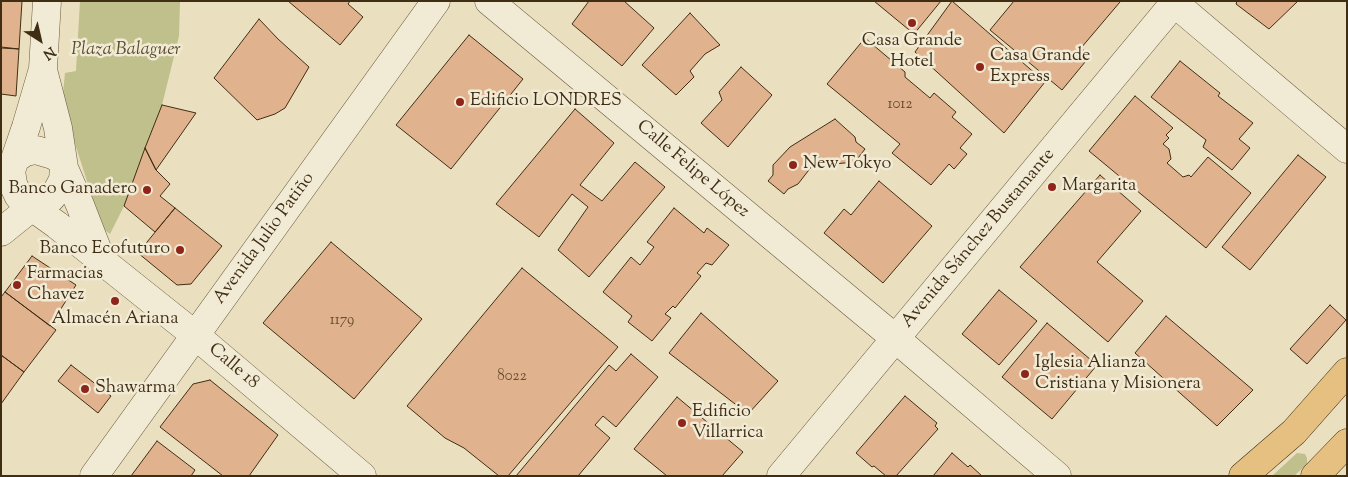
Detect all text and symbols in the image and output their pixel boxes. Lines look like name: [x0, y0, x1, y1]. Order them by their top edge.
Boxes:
north arrow: [15, 15, 65, 65]
marker: Casa Grande Hotel: [906, 17, 918, 29]
place label: Casa Grande Hotel: [862, 31, 962, 74]
park label: Plaza Balaguer: [71, 40, 181, 62]
text: N: [38, 41, 59, 64]
place label: Casa Grande Express: [990, 46, 1090, 88]
marker: Casa Grande Express: [974, 61, 986, 73]
place label: Edificio LONDRES: [470, 91, 622, 113]
marker: Edificio LONDRES: [454, 96, 466, 108]
house number: 1012: [888, 96, 912, 114]
street label: Calle Felipe López: [631, 117, 753, 223]
street label: Avenida Sánchez Bustamante: [898, 145, 1060, 333]
place label: New Tokyo: [803, 154, 891, 176]
marker: New Tokyo: [787, 159, 799, 171]
street label: Avenida Julio Patiño: [210, 169, 320, 309]
place label: Margarita: [1062, 176, 1136, 198]
place label: Banco Ganadero: [8, 179, 137, 201]
marker: Margarita: [1046, 181, 1058, 193]
marker: Banco Ganadero: [141, 184, 153, 196]
place label: Banco Ecofuturo: [40, 239, 170, 261]
marker: Banco Ecofuturo: [174, 244, 186, 256]
place label: Farmacias Chavez: [27, 264, 103, 306]
marker: Farmacias Chavez: [11, 279, 23, 291]
marker: Almacén Ariana: [109, 295, 121, 307]
place label: Almacén Ariana: [52, 309, 178, 331]
house number: 1179: [330, 312, 354, 330]
street label: Calle 18: [203, 340, 263, 394]
place label: Iglesia Alianza Cristiana y Misionera: [1035, 353, 1201, 396]
house number: 8022: [497, 368, 527, 386]
marker: Iglesia Alianza Cristiana y Misionera: [1019, 368, 1031, 380]
place label: Shawarma: [95, 378, 176, 400]
marker: Shawarma: [79, 383, 91, 395]
place label: Edificio Villarrica: [692, 402, 764, 444]
marker: Edificio Villarrica: [676, 417, 688, 429]

